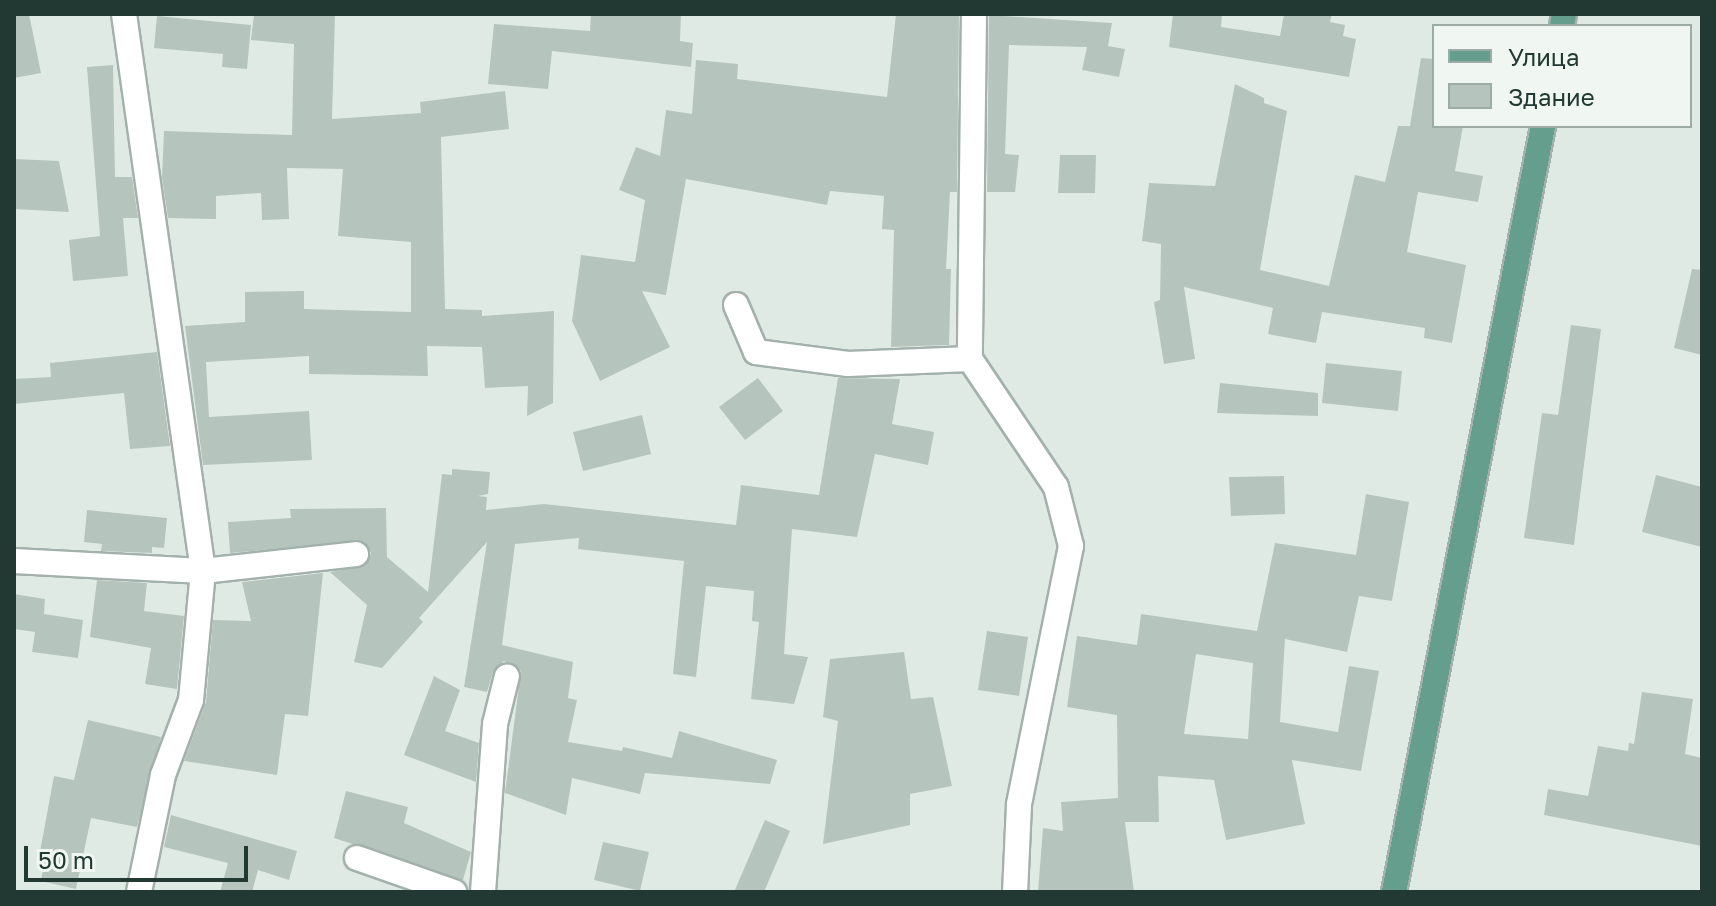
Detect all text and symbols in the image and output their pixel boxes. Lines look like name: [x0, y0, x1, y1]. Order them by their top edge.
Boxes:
legend: [1432, 24, 1692, 128]
text: Улица: [1508, 42, 1580, 71]
text: Здание: [1508, 82, 1595, 111]
scale bar: [28, 830, 252, 880]
text: 50 m: [38, 845, 94, 874]

